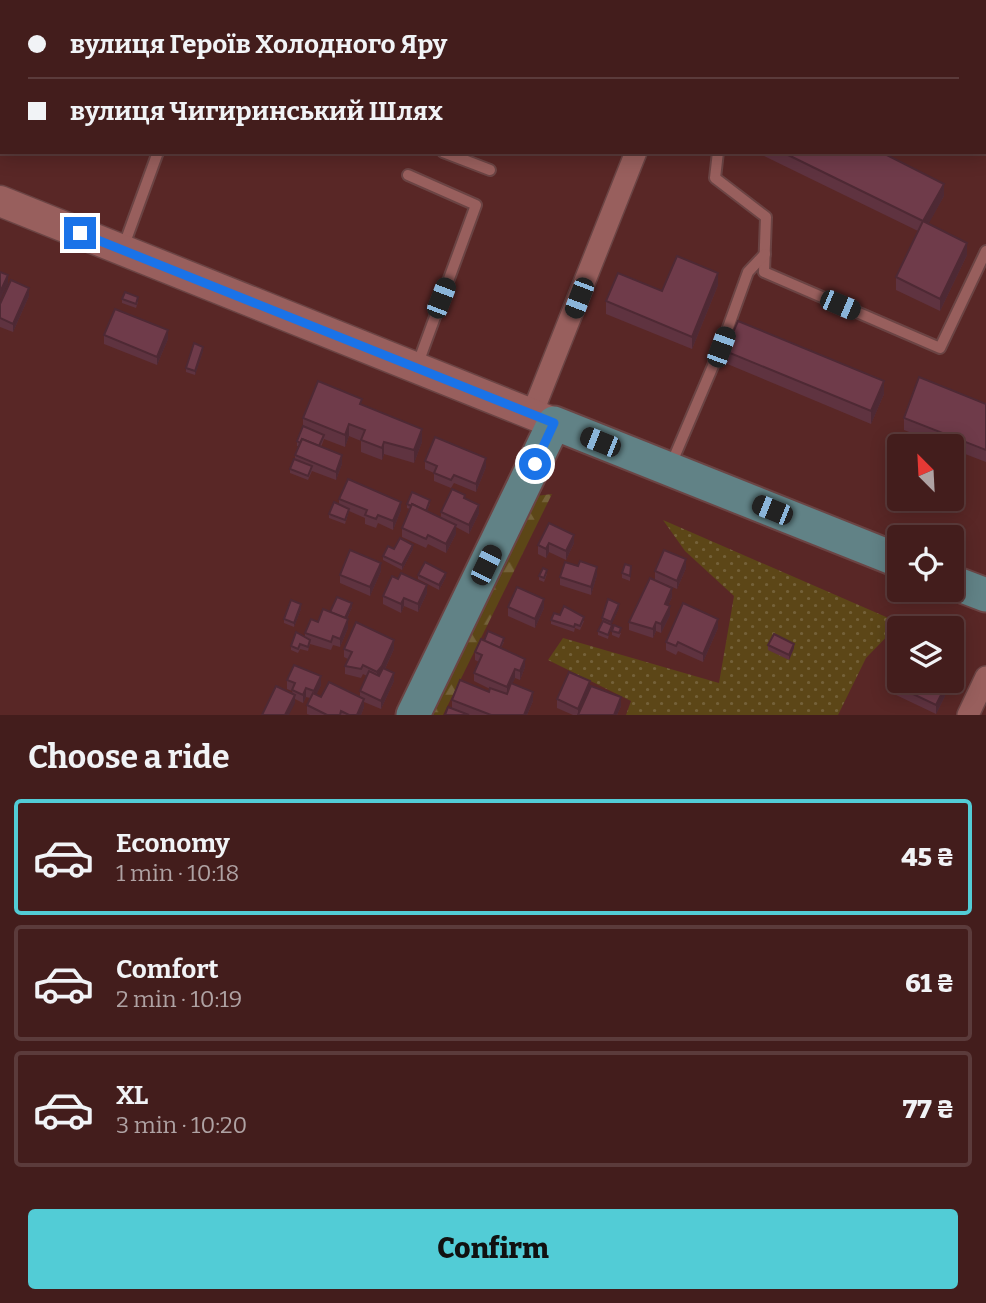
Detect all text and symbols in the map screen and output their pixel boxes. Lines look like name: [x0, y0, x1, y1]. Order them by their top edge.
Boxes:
text: вулиця Героїв Холодного Яру: [70, 29, 447, 60]
text: вулиця Чигиринський Шлях: [70, 96, 443, 127]
route end: [64, 217, 96, 249]
car: [424, 275, 459, 321]
car: [562, 275, 597, 321]
car: [817, 287, 864, 323]
car: [704, 324, 739, 370]
car: [577, 424, 624, 460]
north arrow: [887, 434, 964, 511]
map controls: [887, 434, 964, 693]
route start: [519, 448, 551, 480]
car: [749, 492, 796, 528]
button: locate: [887, 525, 964, 602]
car: [468, 542, 505, 588]
button: layers: [887, 616, 964, 693]
text: Choose a ride: [28, 738, 229, 776]
icon: car: [32, 826, 95, 889]
text: Economy: [116, 828, 230, 859]
text: 45 ₴: [901, 842, 954, 873]
text: 1 min · 10:18: [116, 859, 239, 887]
icon: car: [32, 952, 95, 1015]
text: Comfort: [116, 954, 219, 985]
text: 61 ₴: [905, 968, 954, 999]
text: 2 min · 10:19: [116, 985, 242, 1013]
icon: car: [32, 1078, 95, 1141]
text: XL: [116, 1080, 148, 1111]
text: 77 ₴: [903, 1094, 954, 1125]
text: 3 min · 10:20: [116, 1111, 247, 1139]
button: Confirm: [28, 1209, 958, 1289]

